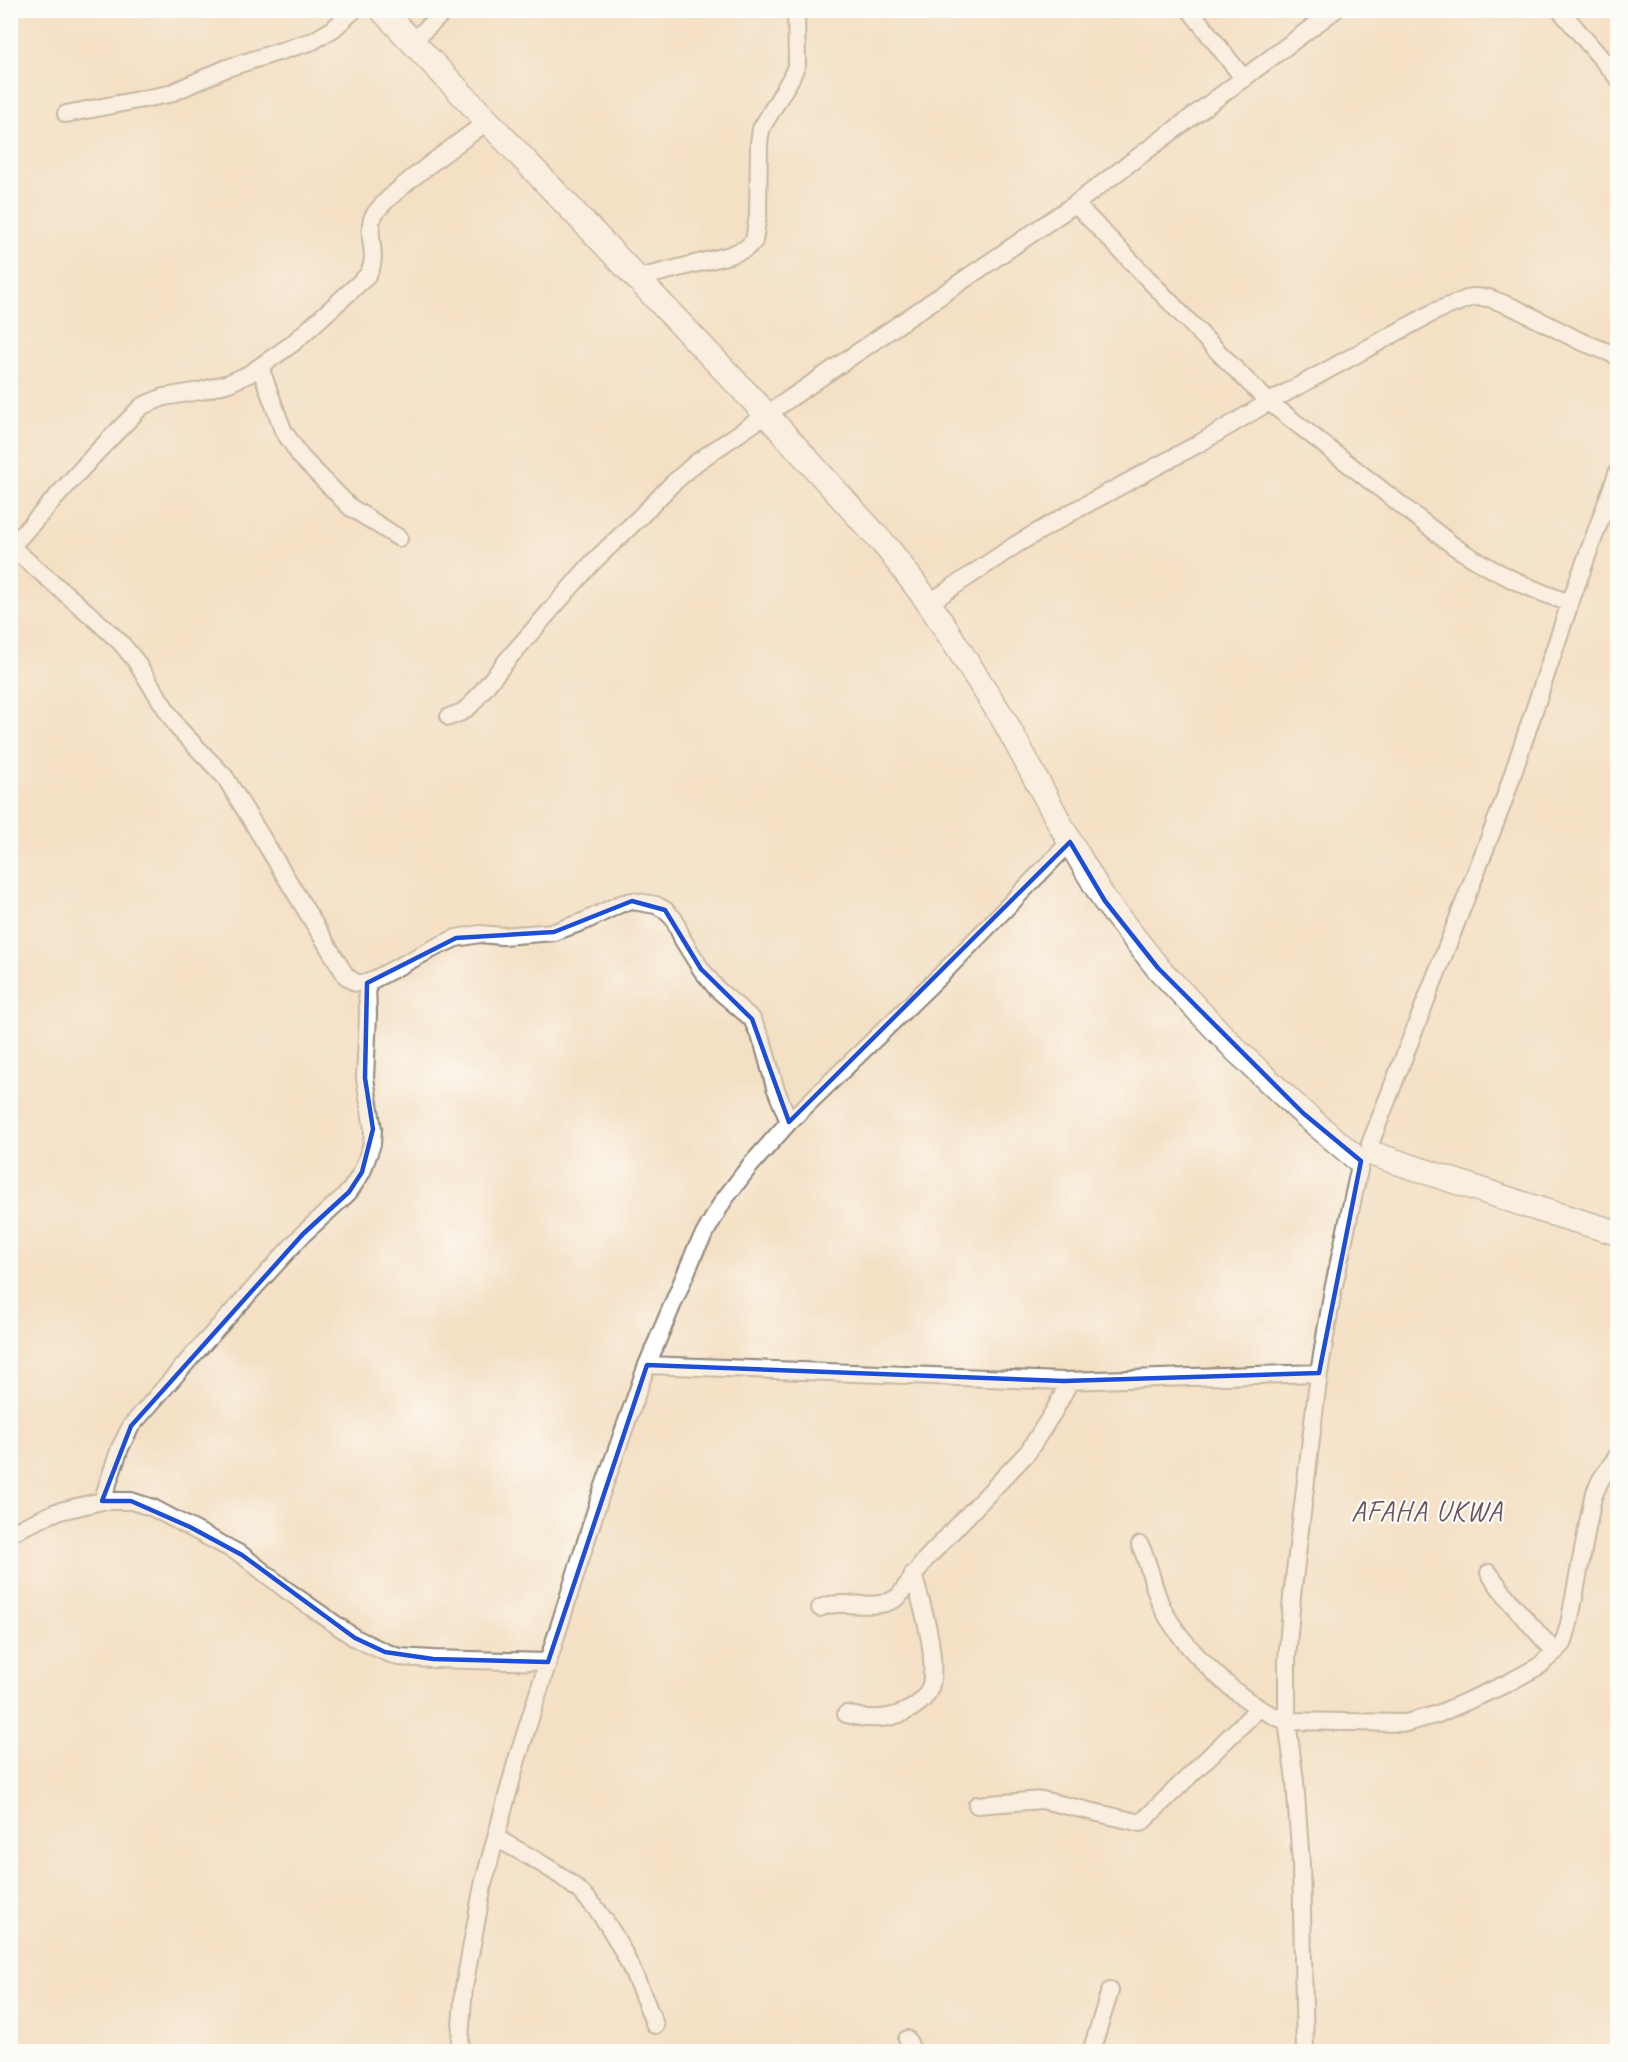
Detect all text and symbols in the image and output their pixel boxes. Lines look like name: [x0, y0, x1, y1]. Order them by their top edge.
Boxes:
district label: AFAHA UKWA: [1351, 1493, 1503, 1528]

